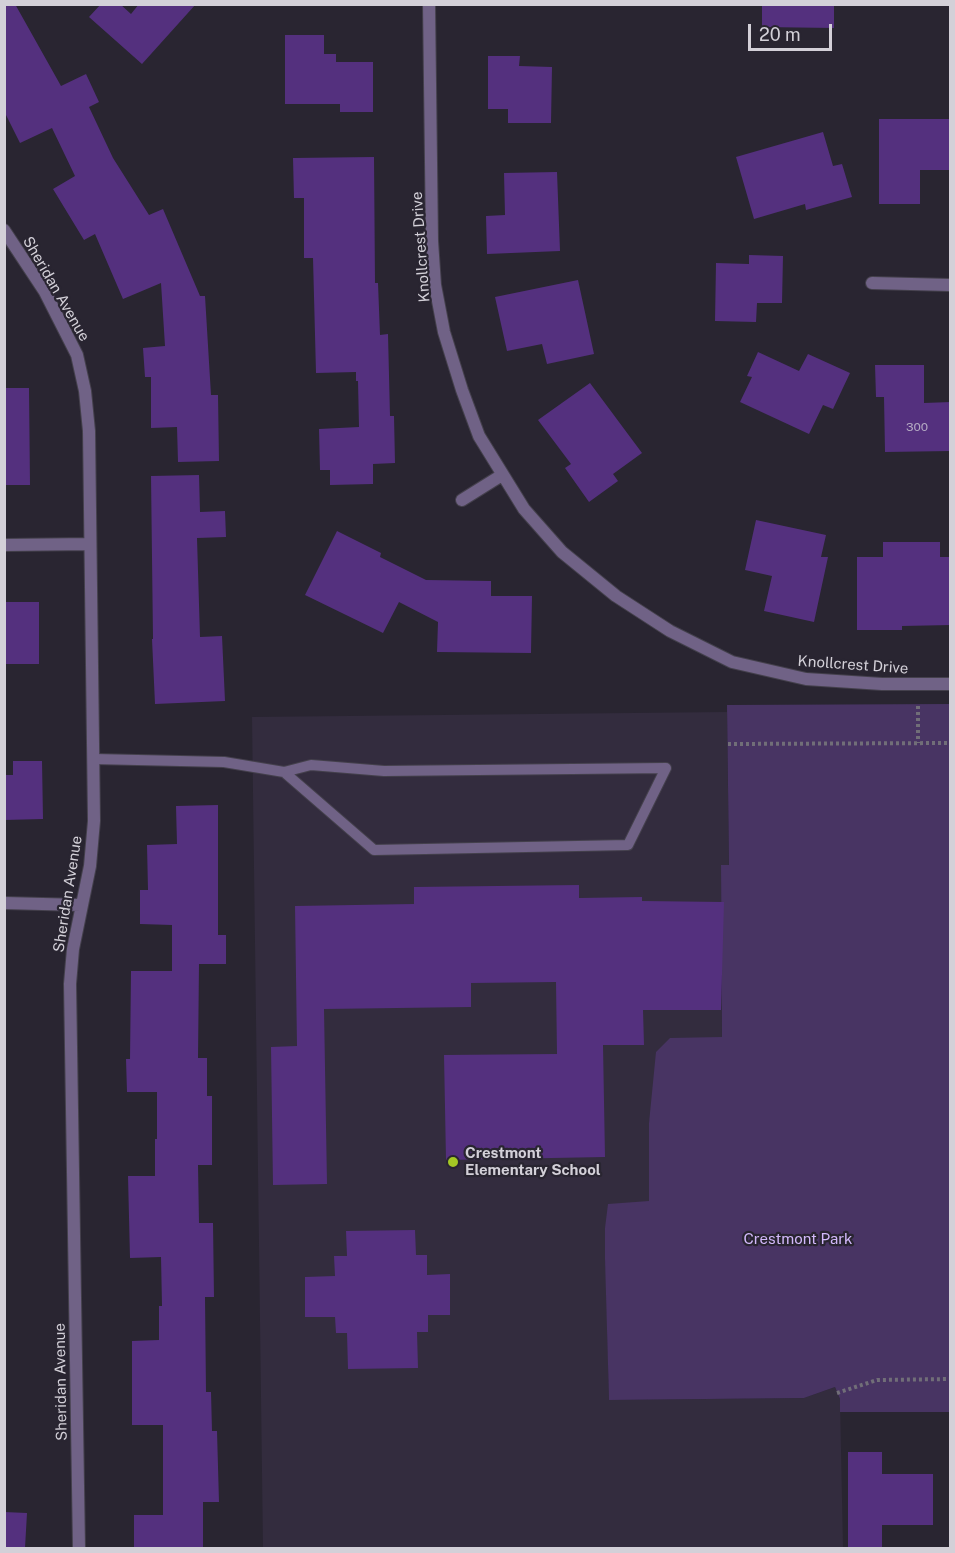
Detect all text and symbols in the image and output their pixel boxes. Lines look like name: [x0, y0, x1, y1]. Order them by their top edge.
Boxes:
scale bar: [751, 12, 835, 50]
text: 20 m: [759, 24, 801, 45]
street label: Knollcrest Drive: [408, 191, 434, 303]
street label: Sheridan Avenue: [19, 233, 93, 345]
house number: 300: [906, 420, 928, 434]
street label: Knollcrest Drive: [797, 652, 909, 678]
street label: Sheridan Avenue: [50, 834, 86, 954]
place label: Crestmont Elementary School: [465, 1144, 601, 1179]
marker: Crestmont Elementary School: [446, 1155, 460, 1169]
park label: Crestmont Park: [743, 1230, 853, 1248]
street label: Sheridan Avenue: [51, 1323, 71, 1441]

